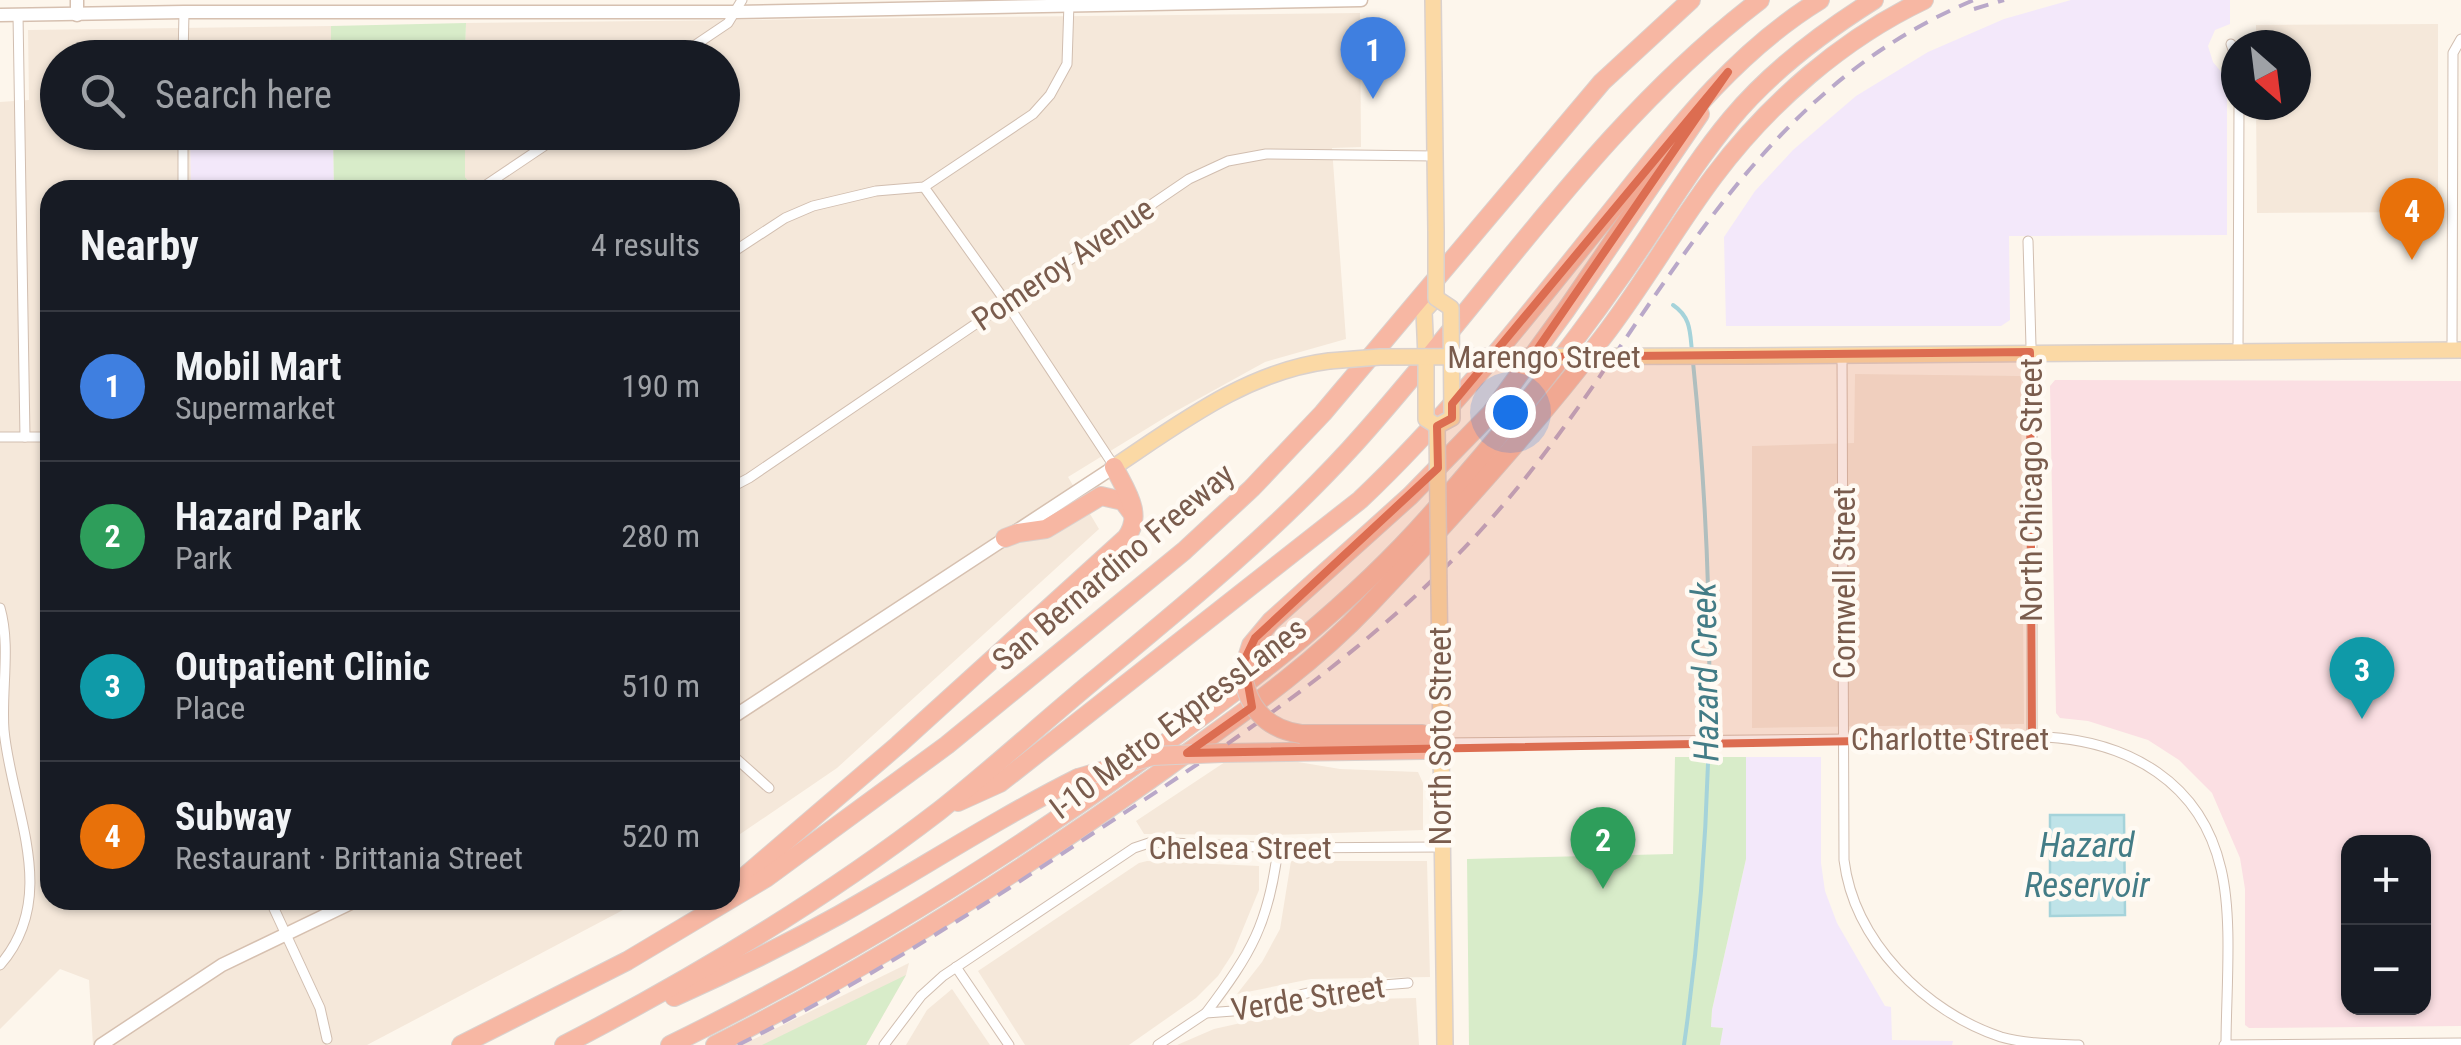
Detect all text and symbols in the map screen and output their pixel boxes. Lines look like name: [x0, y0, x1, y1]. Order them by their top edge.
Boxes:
pin: 1: [1340, 17, 1406, 99]
north arrow: [2221, 30, 2311, 120]
search box: [40, 40, 740, 150]
icon: search: [75, 68, 130, 123]
text: Search here: [155, 73, 332, 117]
pin: 4: [2380, 178, 2444, 260]
street label: Pomeroy Avenue: [965, 189, 1161, 339]
text: Nearby: [80, 221, 199, 270]
text: 4 results: [591, 226, 700, 264]
street label: Marengo Street: [1447, 338, 1641, 376]
text: Mobil Mart: [175, 345, 341, 389]
street label: North Chicago Street: [2012, 358, 2050, 622]
text: 1: [104, 367, 121, 405]
text: 190 m: [621, 367, 700, 405]
your location: [1485, 387, 1536, 438]
text: Supermarket: [175, 389, 335, 427]
street label: San Bernardino Freeway: [985, 455, 1241, 679]
street label: Cornwell Street: [1825, 487, 1863, 679]
text: Hazard Park: [175, 495, 361, 539]
text: 2: [104, 517, 121, 555]
text: 280 m: [621, 517, 700, 555]
text: Park: [175, 539, 232, 577]
water label: Hazard Creek: [1683, 581, 1728, 762]
street label: I-10 Metro ExpressLanes: [1042, 609, 1314, 827]
street label: North Soto Street: [1421, 627, 1459, 845]
pin: 3: [2330, 636, 2394, 719]
text: Outpatient Clinic: [175, 645, 430, 689]
text: 3: [104, 667, 121, 705]
text: 510 m: [621, 667, 700, 705]
text: Place: [175, 689, 245, 727]
street label: Charlotte Street: [1851, 720, 2049, 758]
text: Subway: [175, 795, 292, 839]
pin: 2: [1570, 806, 1636, 889]
text: 4: [104, 817, 121, 855]
text: 520 m: [621, 817, 700, 855]
water label: Hazard Reservoir: [2024, 825, 2150, 906]
street label: Chelsea Street: [1148, 829, 1332, 867]
map controls: [2341, 835, 2431, 1015]
button: +: [2341, 835, 2431, 925]
text: Restaurant · Brittania Street: [175, 839, 523, 877]
button: −: [2341, 925, 2431, 1015]
street label: Verde Street: [1229, 967, 1387, 1029]

